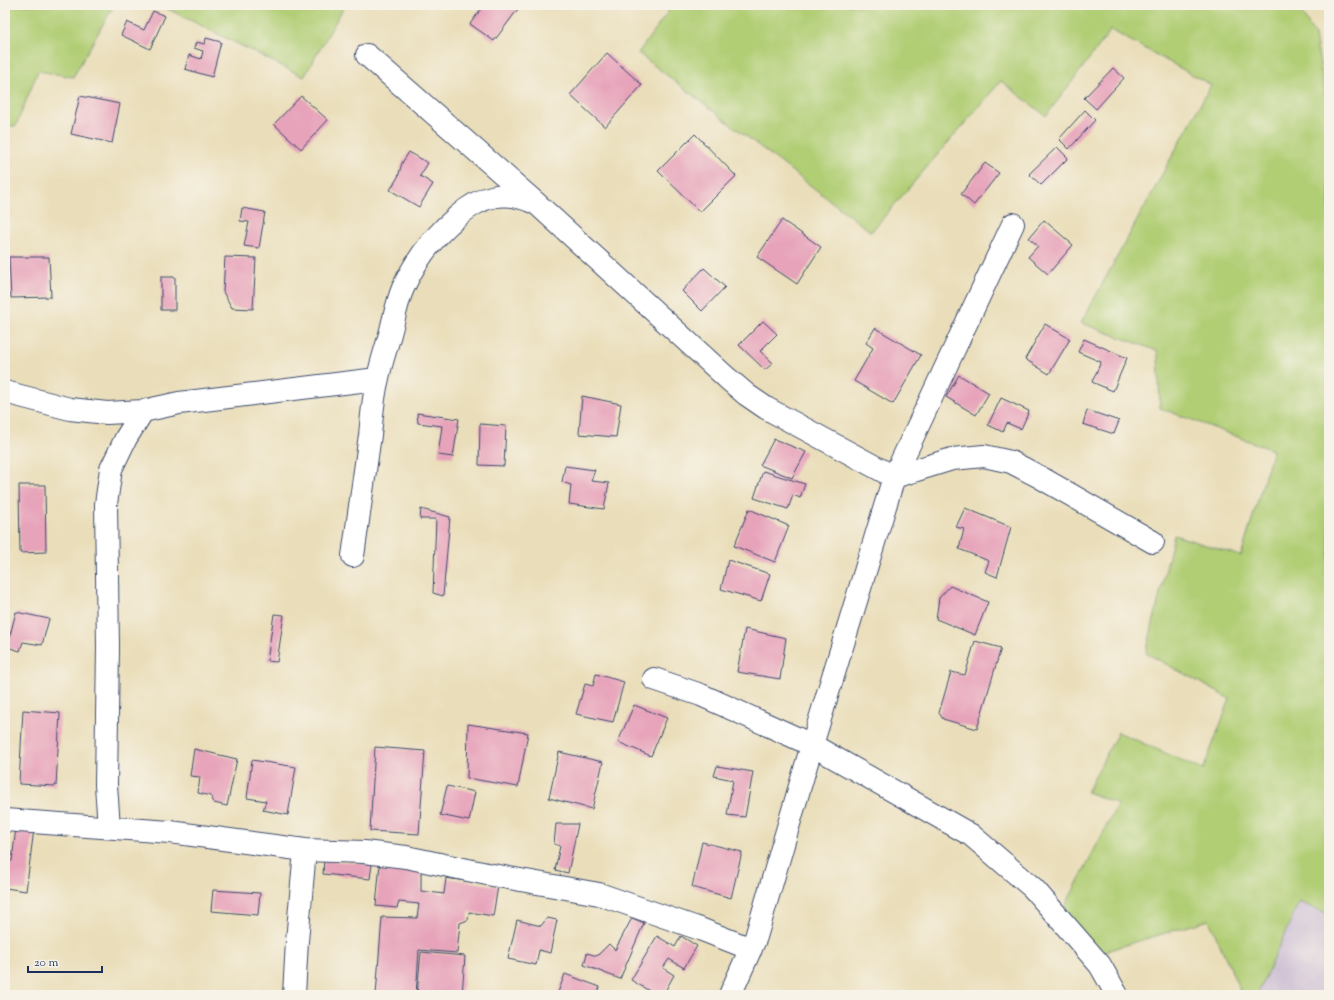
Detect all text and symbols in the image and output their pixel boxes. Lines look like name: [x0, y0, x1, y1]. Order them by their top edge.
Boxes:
scale bar: [28, 948, 102, 974]
text: 20 m: [34, 954, 59, 972]

